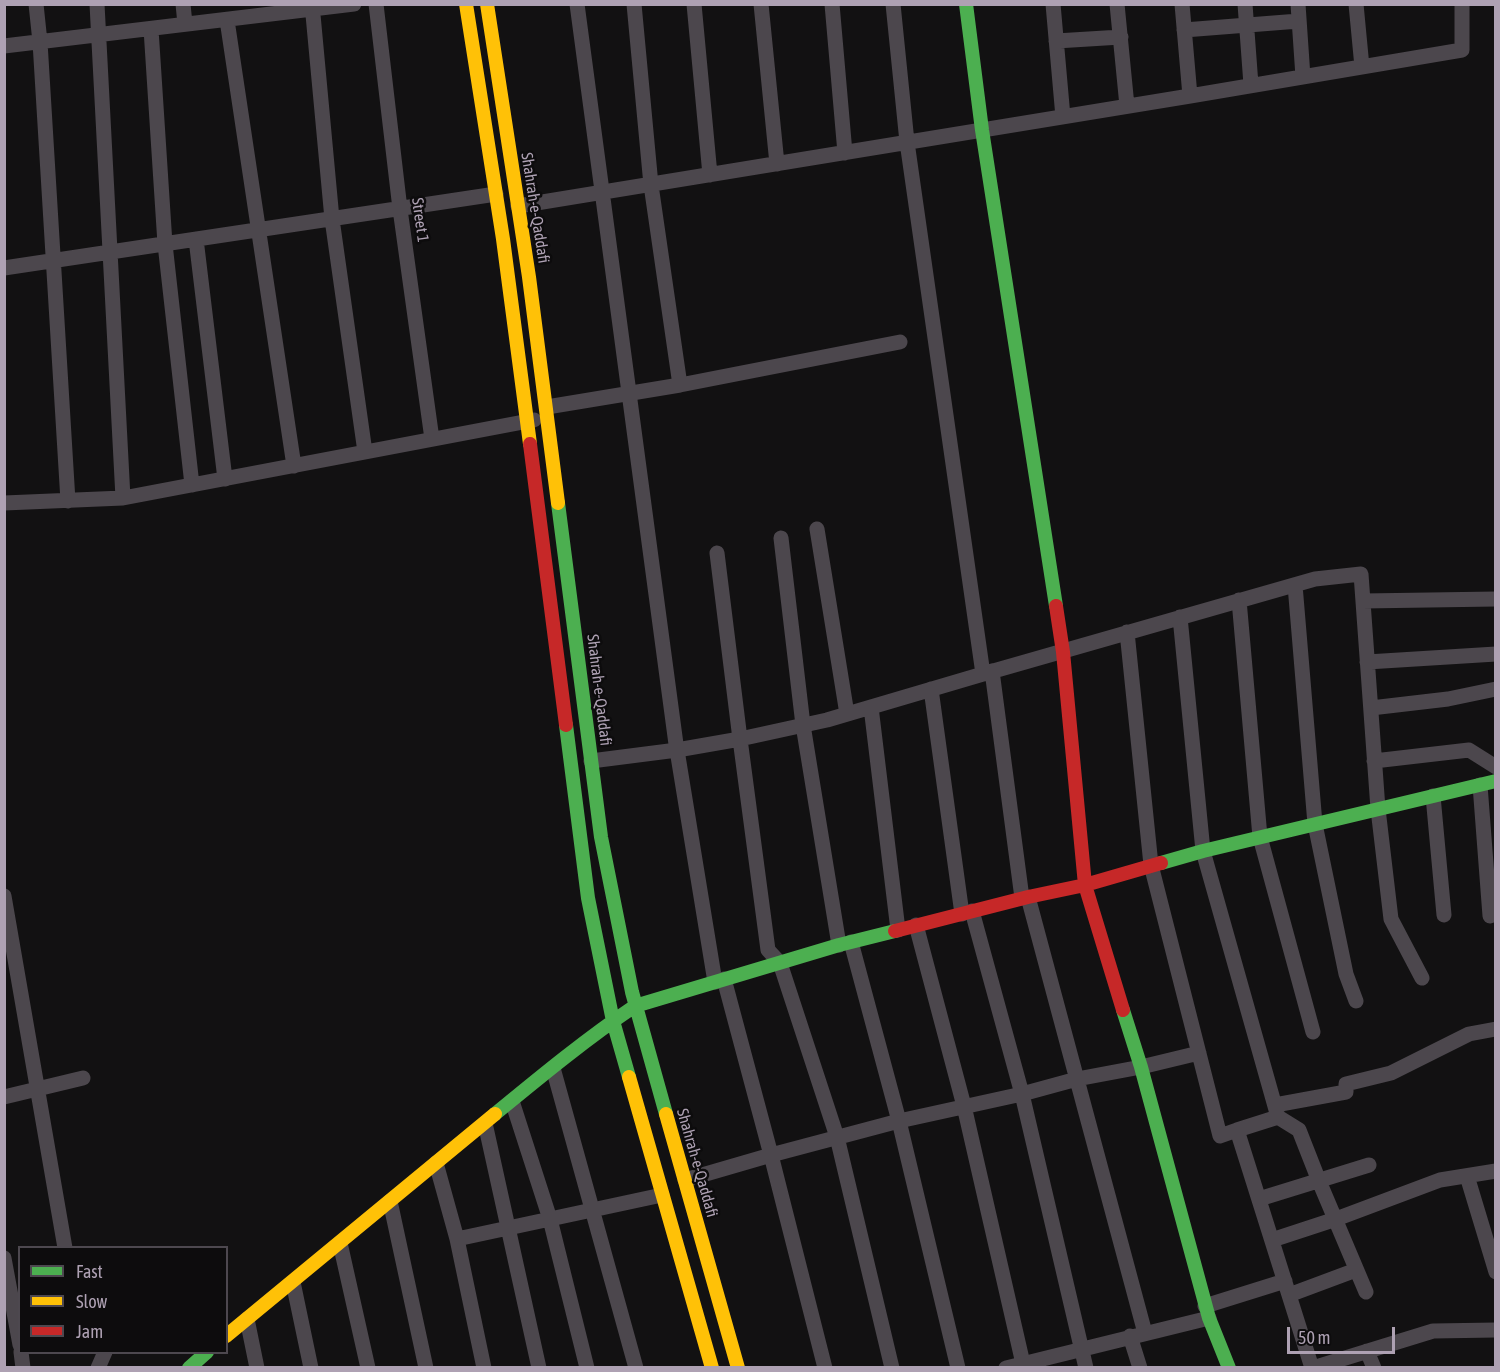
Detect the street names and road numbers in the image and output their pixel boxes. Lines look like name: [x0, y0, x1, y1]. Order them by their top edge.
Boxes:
street label: Shahrah-e-Qaddafi: [517, 151, 553, 265]
street label: Street 1: [407, 196, 433, 244]
street label: Shahrah-e-Qaddafi: [583, 633, 615, 747]
street label: Shahrah-e-Qaddafi: [672, 1107, 722, 1219]

